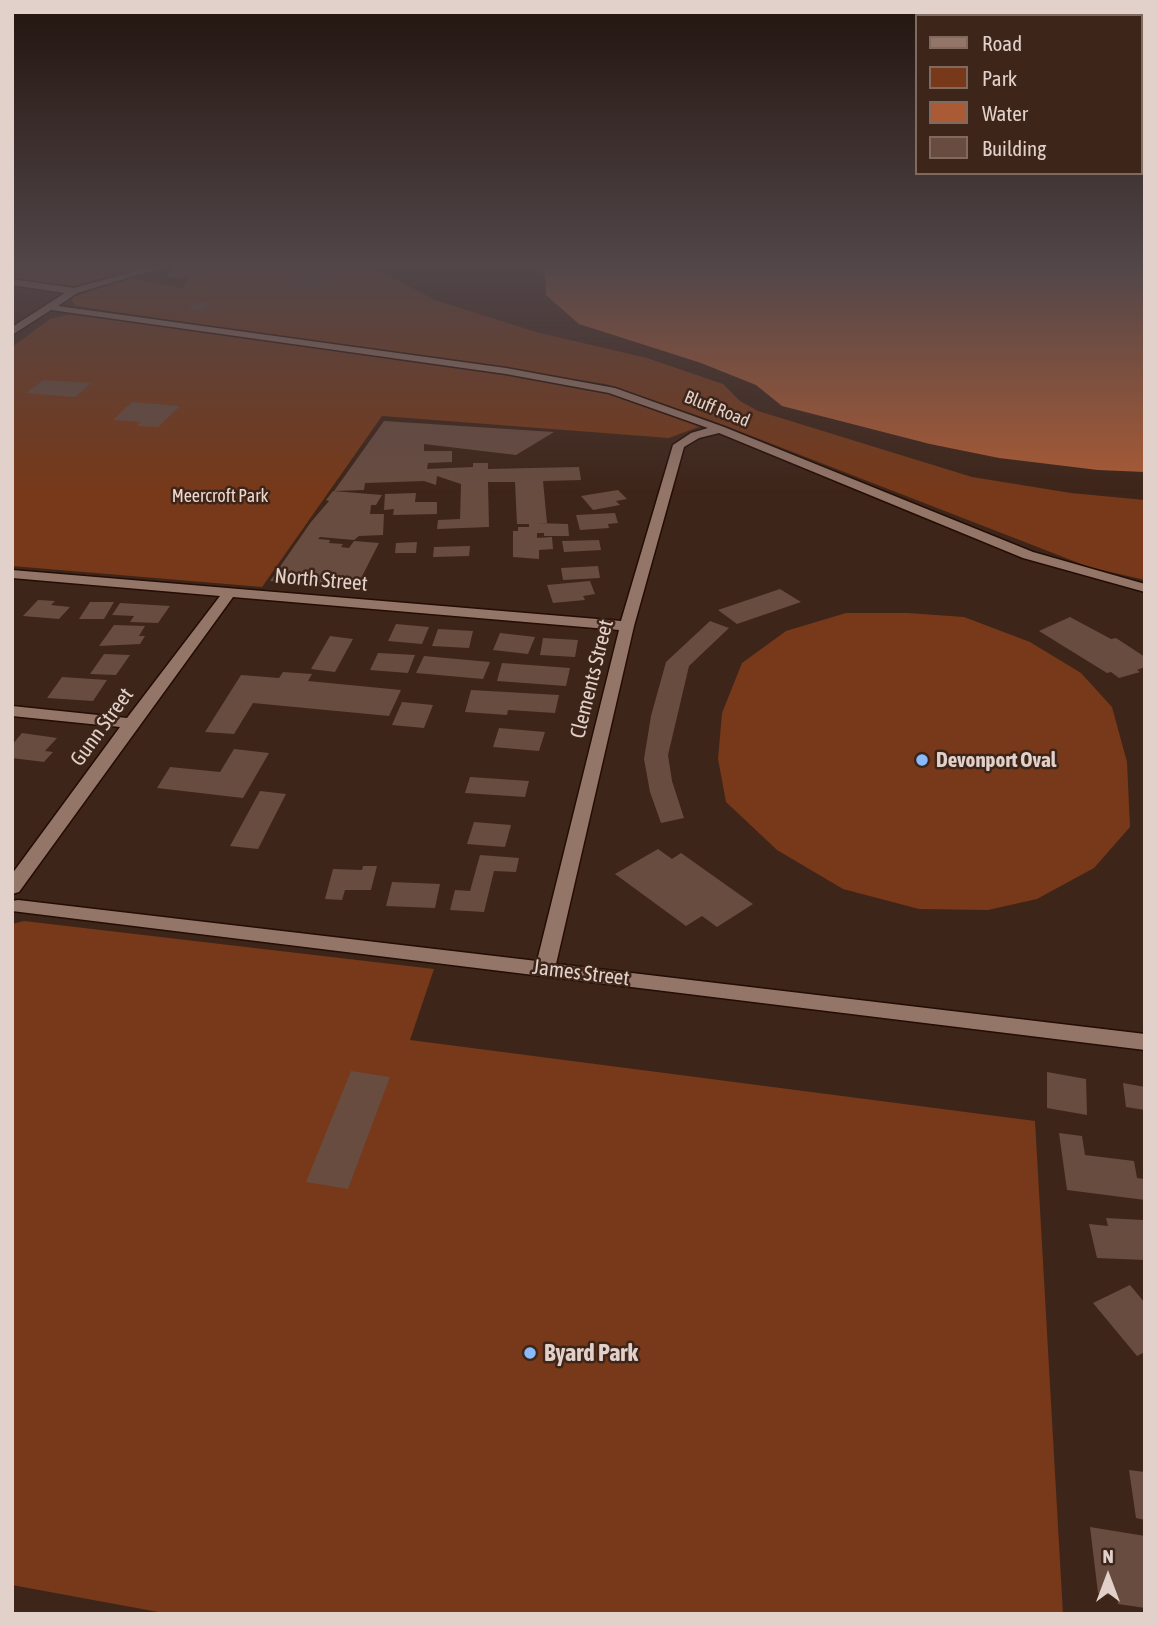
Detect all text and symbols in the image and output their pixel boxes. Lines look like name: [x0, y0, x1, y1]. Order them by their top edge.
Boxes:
legend: [916, 14, 1143, 175]
text: Road: [982, 31, 1022, 55]
text: Park: [982, 66, 1017, 90]
text: Water: [982, 101, 1028, 125]
text: Building: [982, 136, 1046, 160]
street label: Bluff Road: [681, 386, 753, 432]
park label: Meercroft Park: [172, 485, 268, 507]
street label: North Street: [273, 563, 369, 597]
street label: Clements Street: [565, 617, 619, 741]
street label: Gunn Street: [65, 683, 139, 771]
place label: Devonport Oval: [936, 747, 1056, 773]
marker: Devonport Oval: [914, 752, 930, 768]
street label: James Street: [531, 955, 631, 991]
place label: Byard Park: [544, 1339, 638, 1367]
marker: Byard Park: [522, 1345, 538, 1361]
north arrow: [1073, 1542, 1143, 1612]
text: N: [1102, 1545, 1114, 1567]

